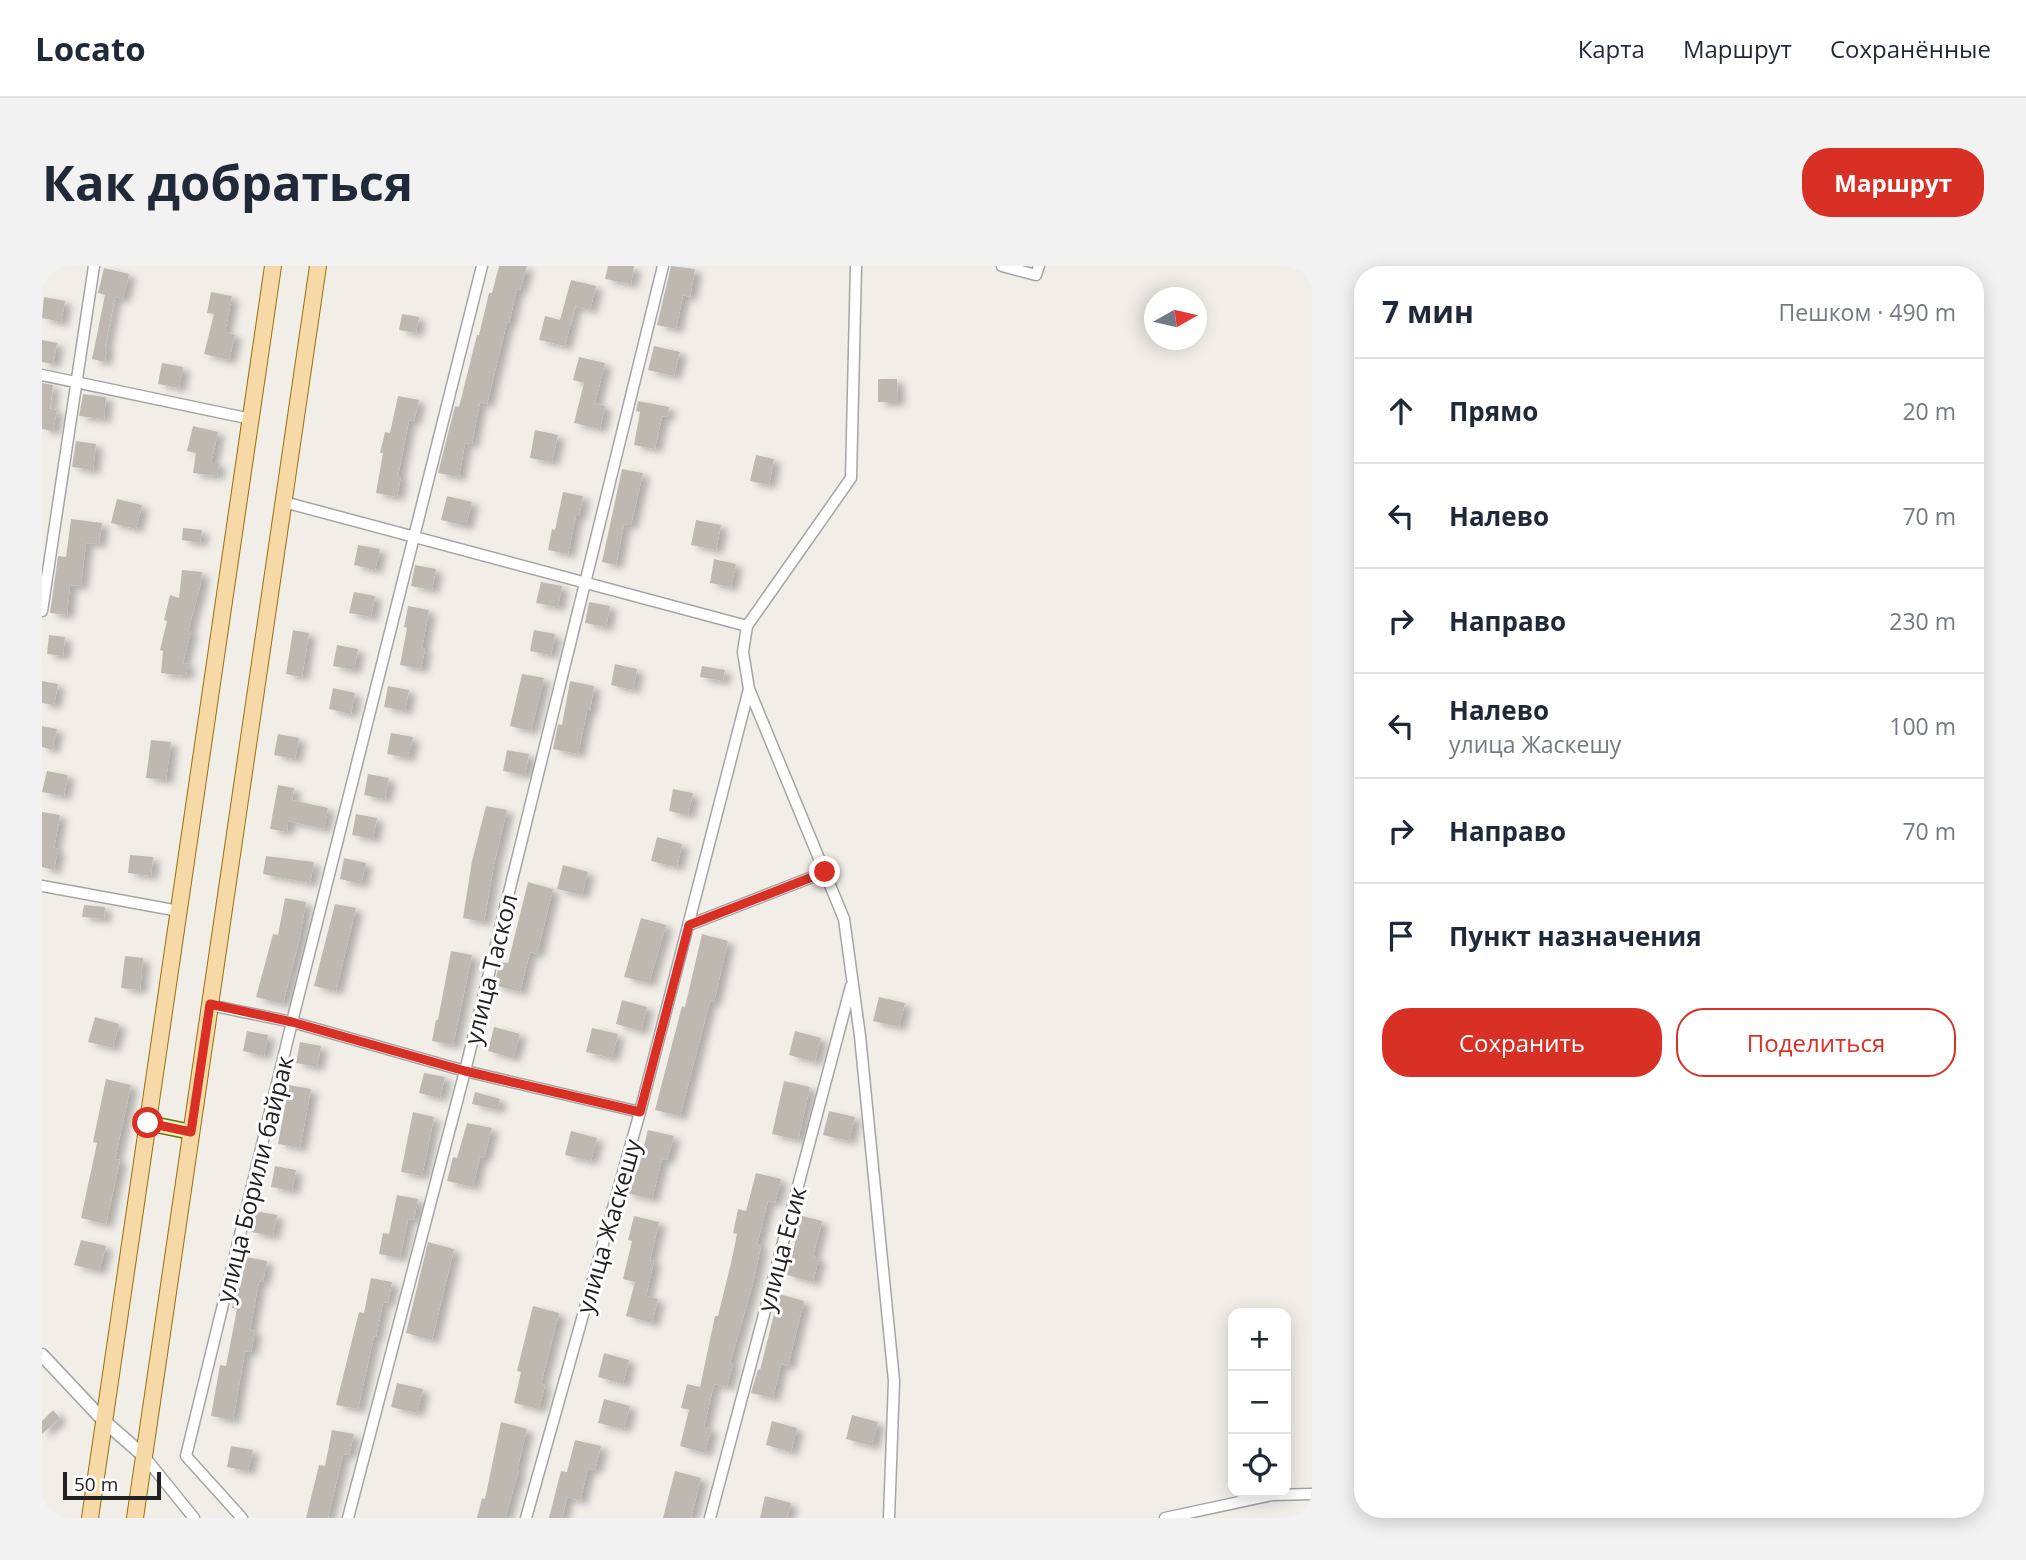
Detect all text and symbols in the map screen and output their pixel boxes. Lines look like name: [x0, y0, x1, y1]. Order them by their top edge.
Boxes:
text: Locato: [35, 26, 146, 71]
text: Карта: [1578, 32, 1645, 65]
text: Маршрут: [1683, 32, 1792, 65]
text: Сохранённые: [1830, 32, 1991, 65]
button: Маршрут: [1802, 148, 1984, 217]
text: Как добраться: [42, 149, 413, 215]
north arrow: [1144, 287, 1207, 350]
text: 7 мин: [1382, 291, 1474, 332]
text: Пешком · 490 m: [1779, 296, 1956, 328]
icon: ahead: [1382, 392, 1420, 430]
text: Прямо: [1449, 393, 1538, 429]
text: 20 m: [1902, 395, 1956, 427]
icon: left: [1382, 497, 1420, 535]
text: Налево: [1449, 498, 1549, 534]
text: 70 m: [1902, 500, 1956, 532]
icon: right: [1382, 602, 1420, 640]
text: Направо: [1449, 603, 1566, 639]
text: 230 m: [1889, 605, 1956, 637]
text: Налево: [1449, 692, 1549, 728]
icon: left: [1382, 707, 1420, 745]
text: 100 m: [1889, 710, 1956, 742]
text: улица Жаскешу: [1449, 728, 1621, 760]
icon: right: [1382, 812, 1420, 850]
text: Направо: [1449, 813, 1566, 849]
text: 70 m: [1902, 815, 1956, 847]
route end: [809, 856, 840, 887]
street label: улица Таскол: [455, 890, 525, 1048]
icon: arrive: [1382, 917, 1420, 955]
text: Пункт назначения: [1449, 918, 1702, 954]
button: Сохранить: [1382, 1008, 1662, 1077]
button: Поделиться: [1676, 1008, 1956, 1077]
street label: улица Борили байрак: [207, 1052, 301, 1306]
route start: [132, 1107, 163, 1138]
street label: улица Жаскешу: [567, 1134, 649, 1317]
street label: улица Есик: [748, 1182, 814, 1315]
map controls: [1228, 1308, 1291, 1497]
button: +: [1228, 1308, 1291, 1371]
button: −: [1228, 1371, 1291, 1434]
button: locate: [1228, 1434, 1291, 1497]
scale bar: [63, 1469, 161, 1501]
text: 50 m: [74, 1471, 118, 1497]

